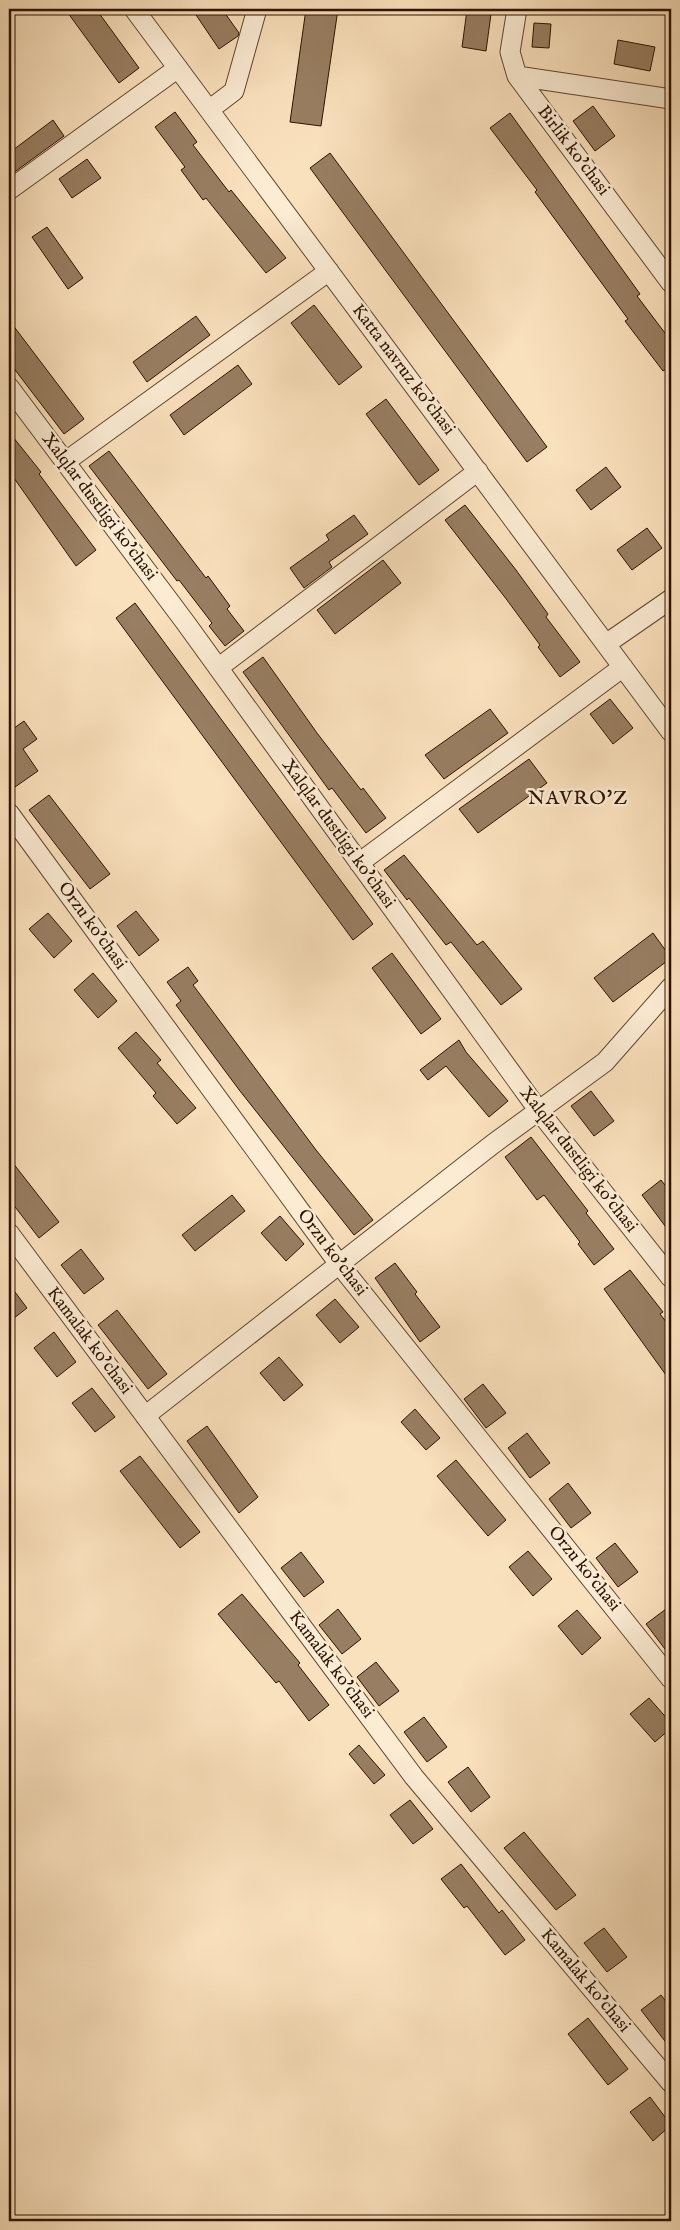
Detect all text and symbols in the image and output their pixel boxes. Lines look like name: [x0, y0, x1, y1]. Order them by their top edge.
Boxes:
street label: Birlik ko'chasi: [532, 101, 614, 201]
street label: Katta navruz ko'chasi: [346, 300, 460, 440]
street label: Xalqlar dustligi ko'chasi: [36, 429, 162, 586]
street label: Xalqlar dustligi ko'chasi: [276, 755, 400, 913]
district label: NAVRO'Z: [528, 786, 628, 811]
street label: Orzu ko'chasi: [52, 877, 132, 975]
street label: Xalqlar dustligi ko'chasi: [514, 1082, 642, 1238]
street label: Orzu ko'chasi: [292, 1205, 372, 1301]
street label: Kamalak ko'chasi: [41, 1283, 137, 1400]
street label: Orzu ko'chasi: [543, 1522, 626, 1616]
street label: Kamalak ko'chasi: [283, 1607, 379, 1724]
street label: Kamalak ko'chasi: [535, 1924, 635, 2038]

